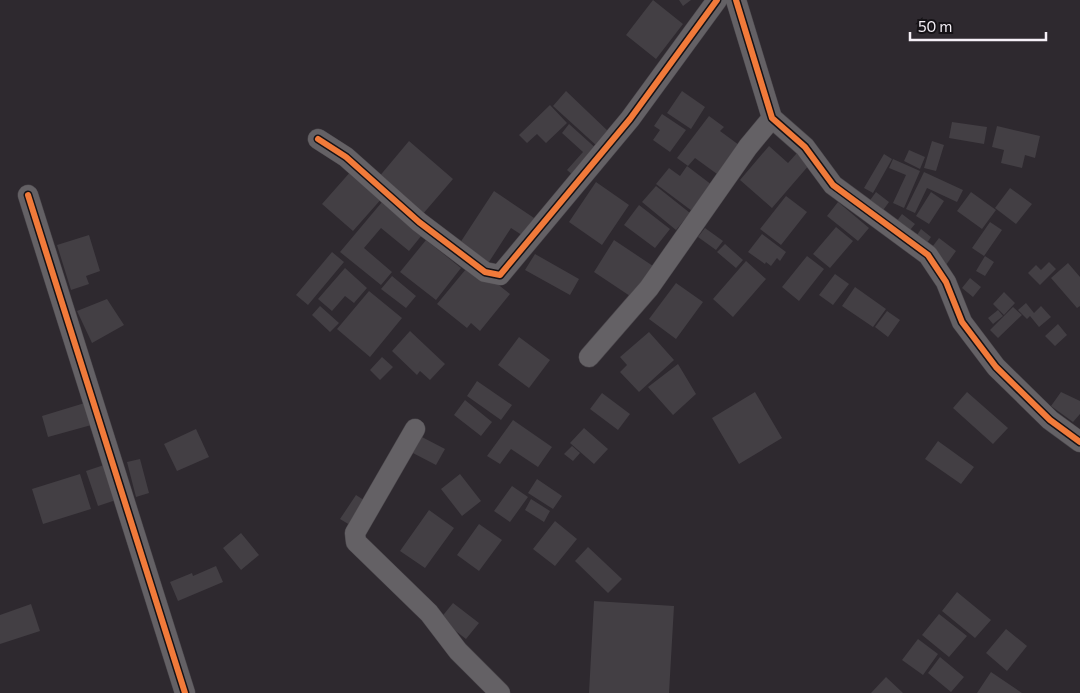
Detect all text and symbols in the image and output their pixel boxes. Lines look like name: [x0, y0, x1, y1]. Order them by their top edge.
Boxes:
scale bar: [910, 10, 1046, 42]
text: 50 m: [918, 17, 952, 35]

